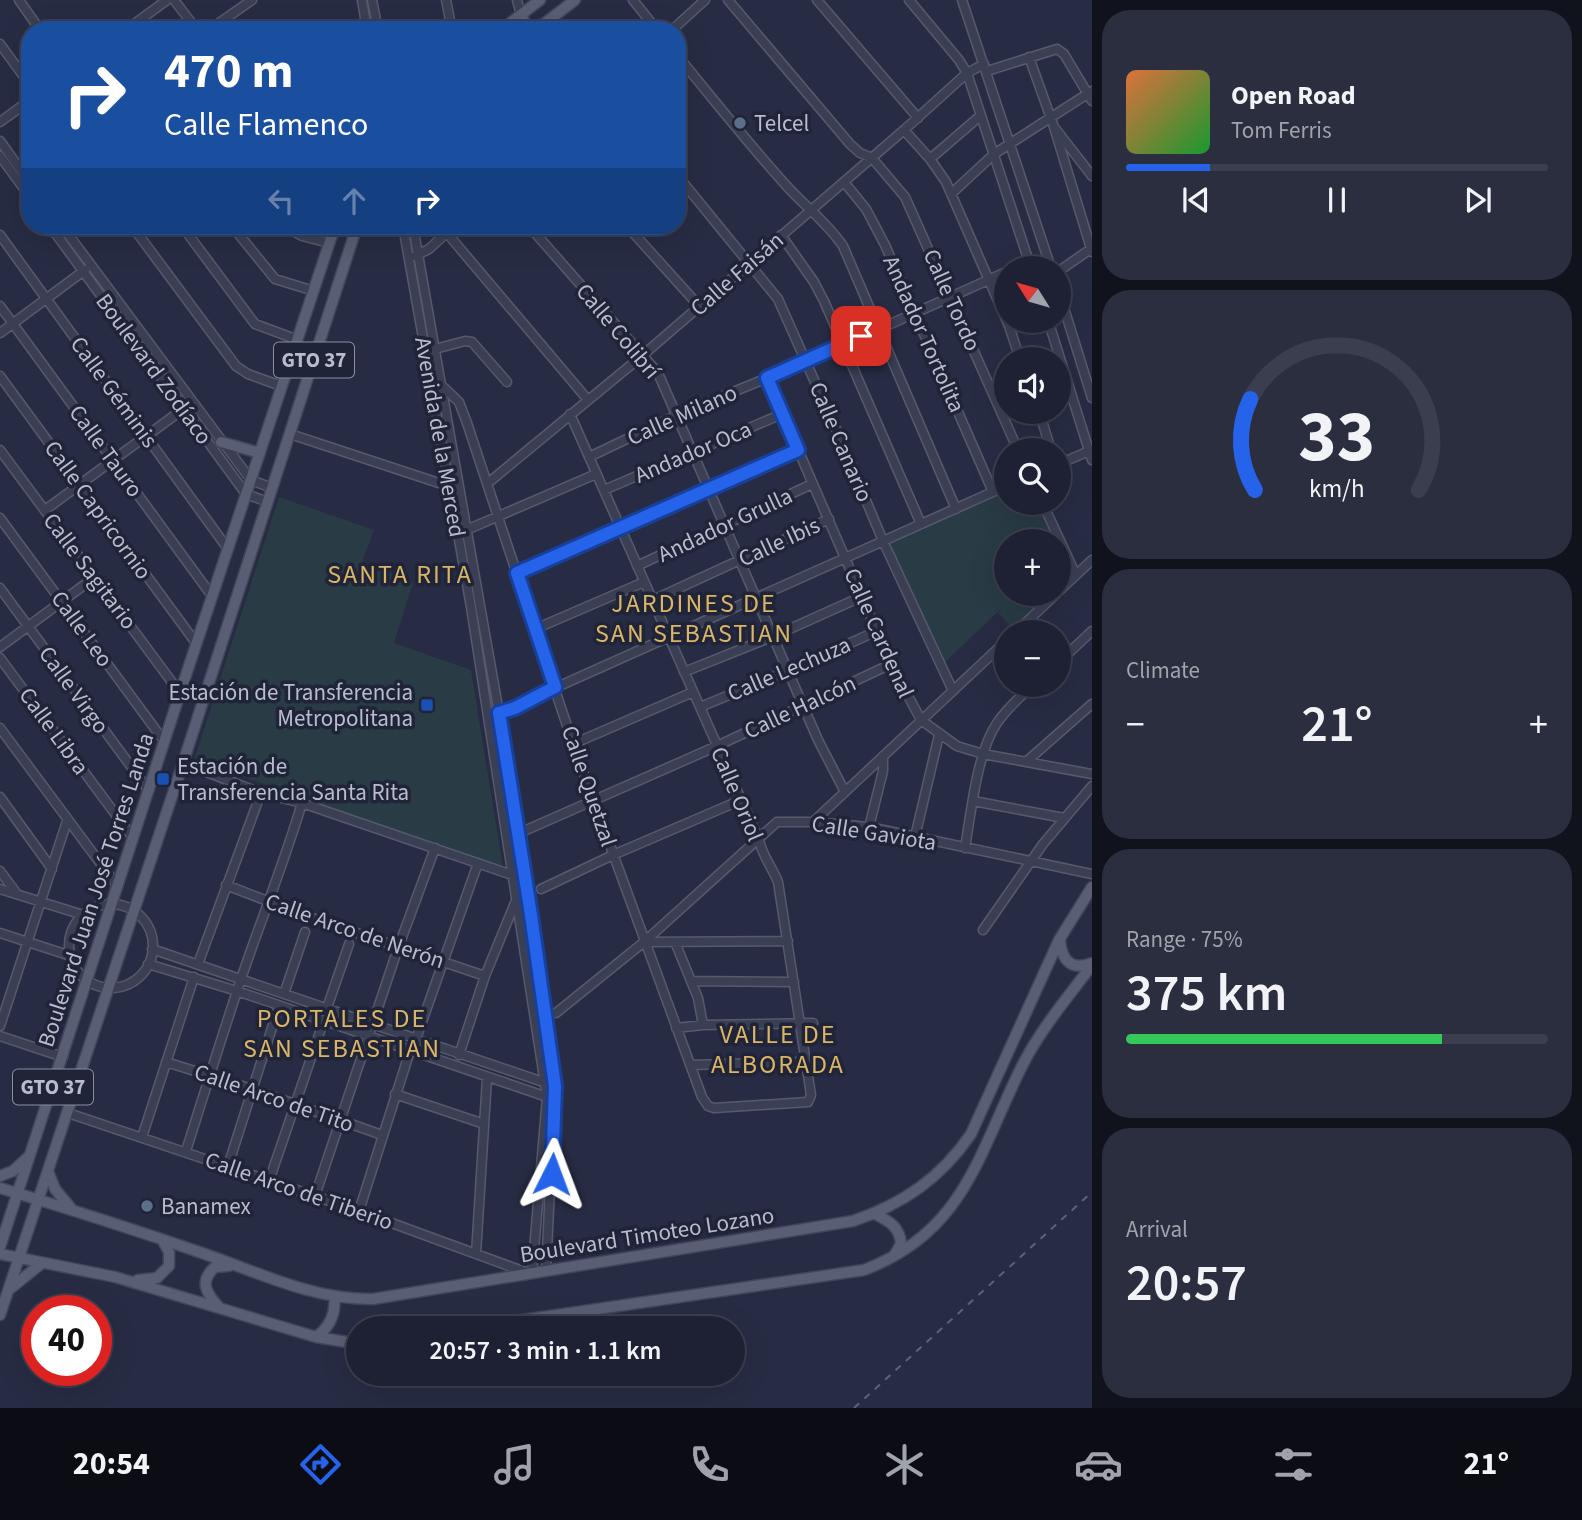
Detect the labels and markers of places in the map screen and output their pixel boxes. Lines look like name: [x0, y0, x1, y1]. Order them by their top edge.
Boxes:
place label: Telcel: [754, 107, 809, 140]
marker: Telcel: [732, 115, 748, 131]
pin: [831, 306, 891, 366]
place label: Estación de Transferencia Metropolitana: [168, 676, 413, 735]
marker: Estación de Transferencia Metropolitana: [419, 697, 435, 713]
place label: Estación de Transferencia Santa Rita: [177, 750, 409, 809]
marker: Estación de Transferencia Santa Rita: [155, 771, 171, 787]
place label: Banamex: [161, 1190, 251, 1223]
marker: Banamex: [139, 1198, 155, 1214]

